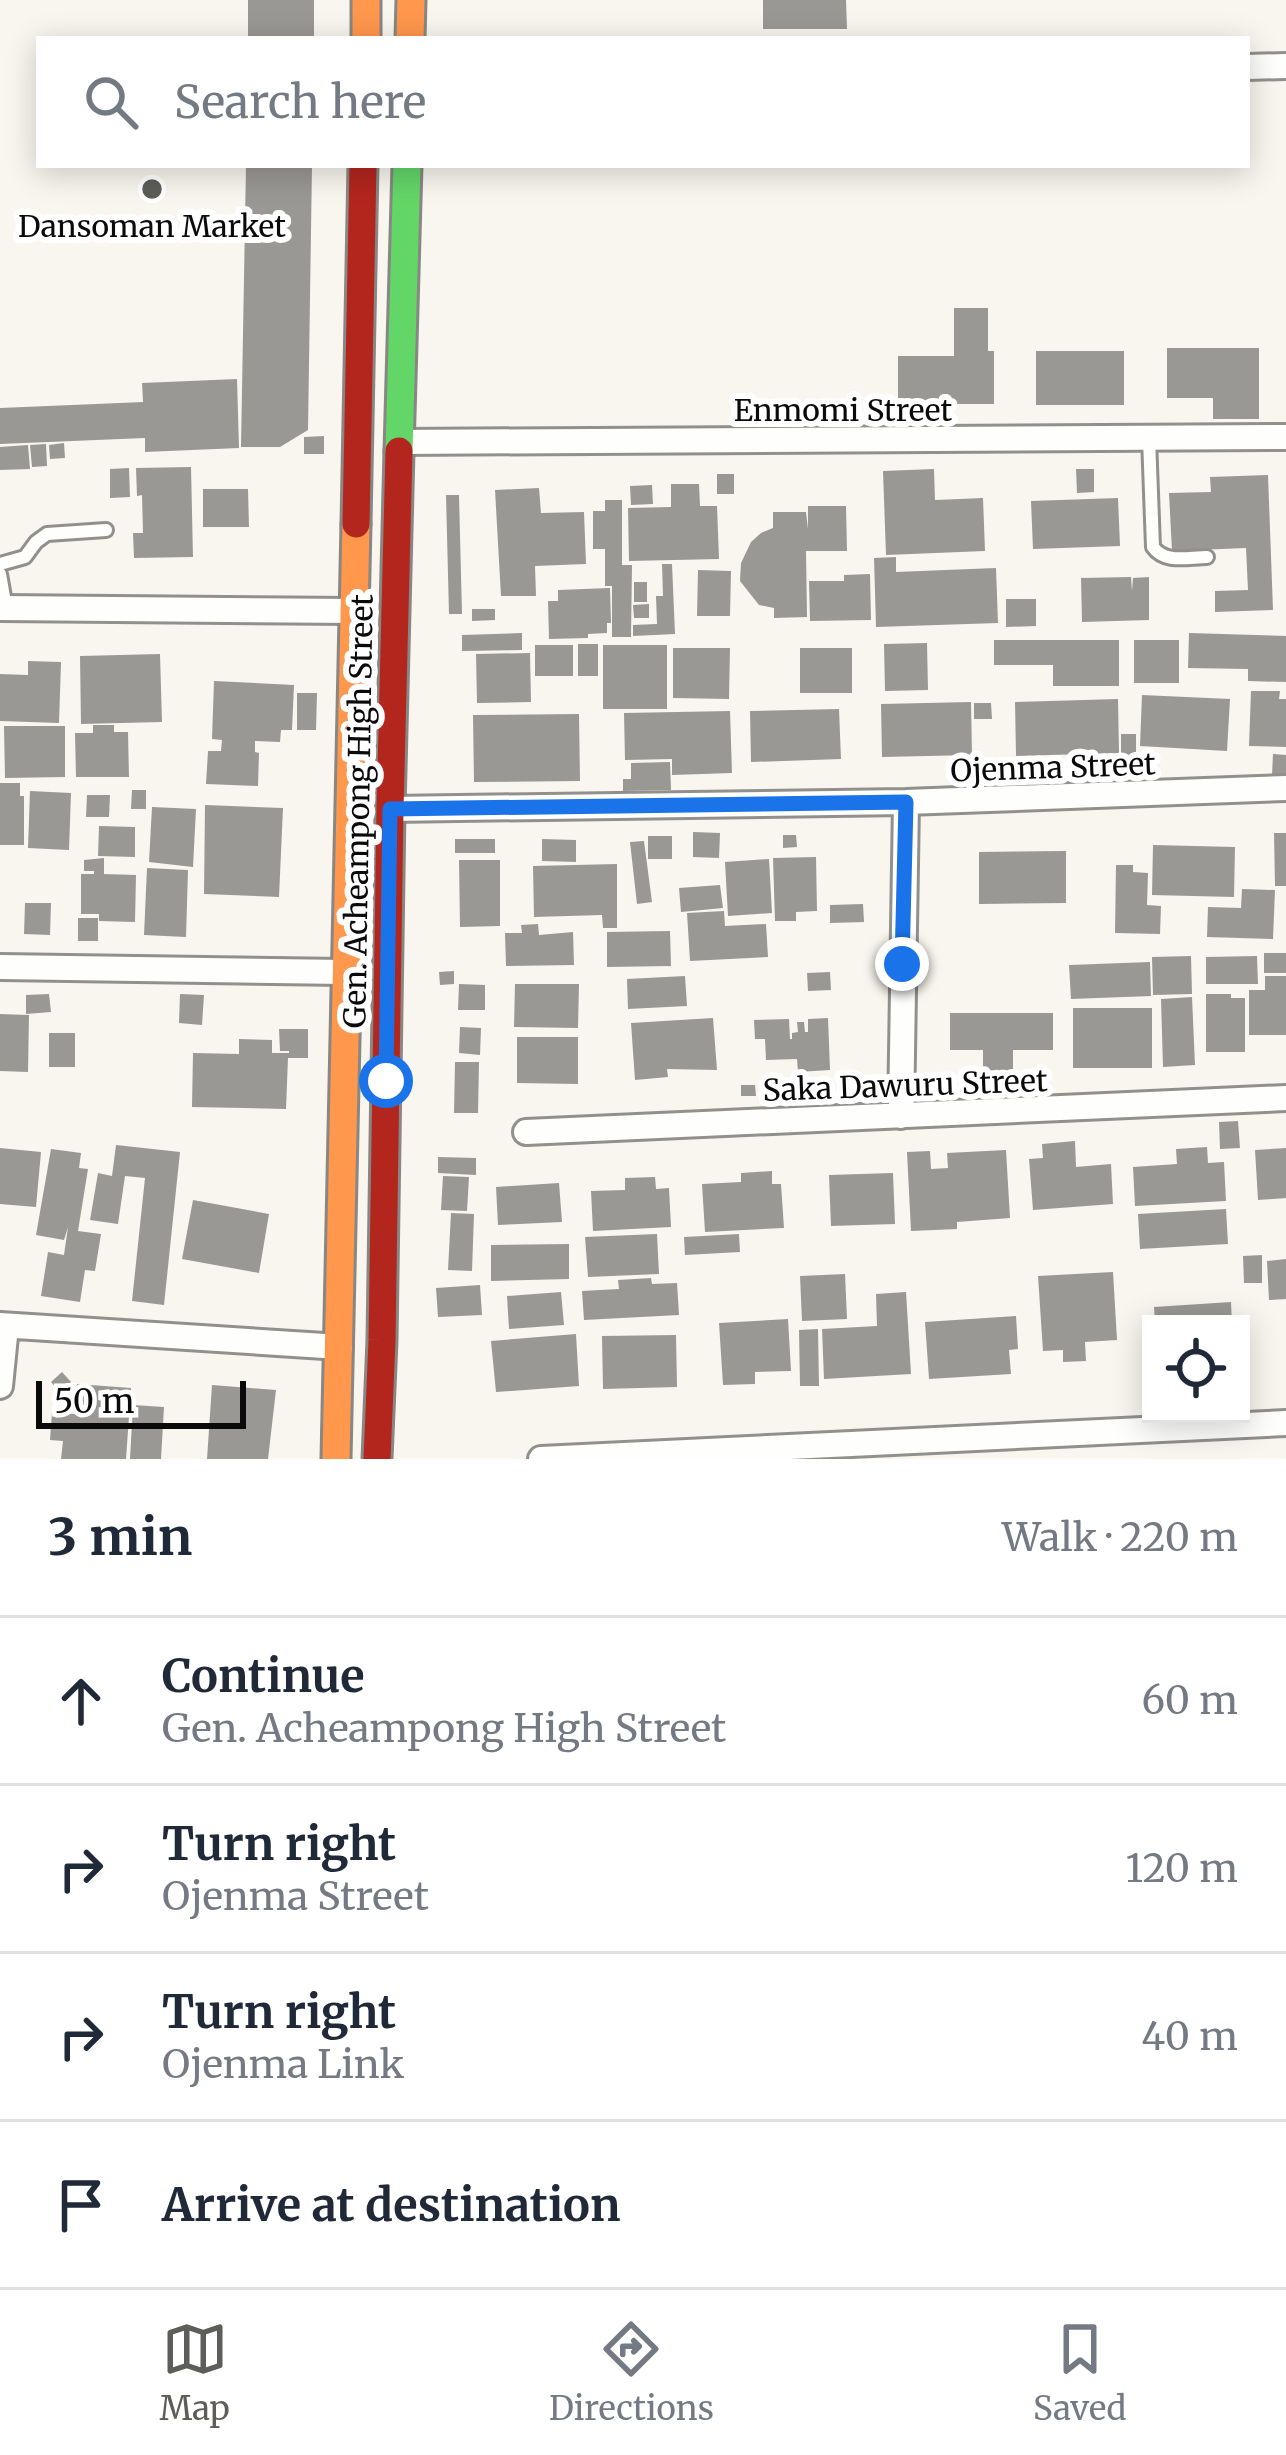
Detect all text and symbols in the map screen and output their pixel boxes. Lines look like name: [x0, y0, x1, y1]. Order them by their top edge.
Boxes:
search box: [36, 36, 1250, 168]
icon: search: [78, 69, 144, 135]
text: Search here: [174, 74, 426, 130]
marker: Dansoman Market: [139, 176, 165, 202]
place label: Dansoman Market: [18, 207, 286, 245]
street label: Enmomi Street: [734, 391, 953, 429]
street label: Gen. Acheampong High Street: [335, 593, 381, 1028]
street label: Ojenma Street: [950, 744, 1157, 790]
route end: [875, 937, 929, 991]
route start: [359, 1054, 413, 1108]
street label: Saka Dawuru Street: [762, 1061, 1048, 1109]
map controls: [1142, 1315, 1250, 1423]
button: locate: [1142, 1315, 1250, 1423]
scale bar: [36, 1375, 246, 1428]
text: 50 m: [54, 1381, 135, 1422]
text: 3 min: [48, 1505, 192, 1569]
text: Walk · 220 m: [1002, 1513, 1238, 1562]
text: Continue: [162, 1648, 364, 1704]
icon: ahead: [48, 1668, 114, 1734]
text: 60 m: [1141, 1676, 1238, 1725]
text: Gen. Acheampong High Street: [162, 1704, 726, 1753]
text: Turn right: [162, 1816, 396, 1872]
icon: right: [48, 1836, 114, 1902]
text: 120 m: [1125, 1844, 1238, 1893]
text: Ojenma Street: [162, 1872, 429, 1921]
text: Turn right: [162, 1984, 396, 2040]
icon: right: [48, 2004, 114, 2070]
text: 40 m: [1141, 2012, 1238, 2061]
text: Ojenma Link: [162, 2040, 404, 2089]
icon: arrive: [48, 2172, 114, 2238]
text: Arrive at destination: [162, 2177, 620, 2233]
tab: Map: [160, 2316, 230, 2429]
tab: Directions: [549, 2316, 714, 2429]
tab: Saved: [1033, 2316, 1126, 2429]

